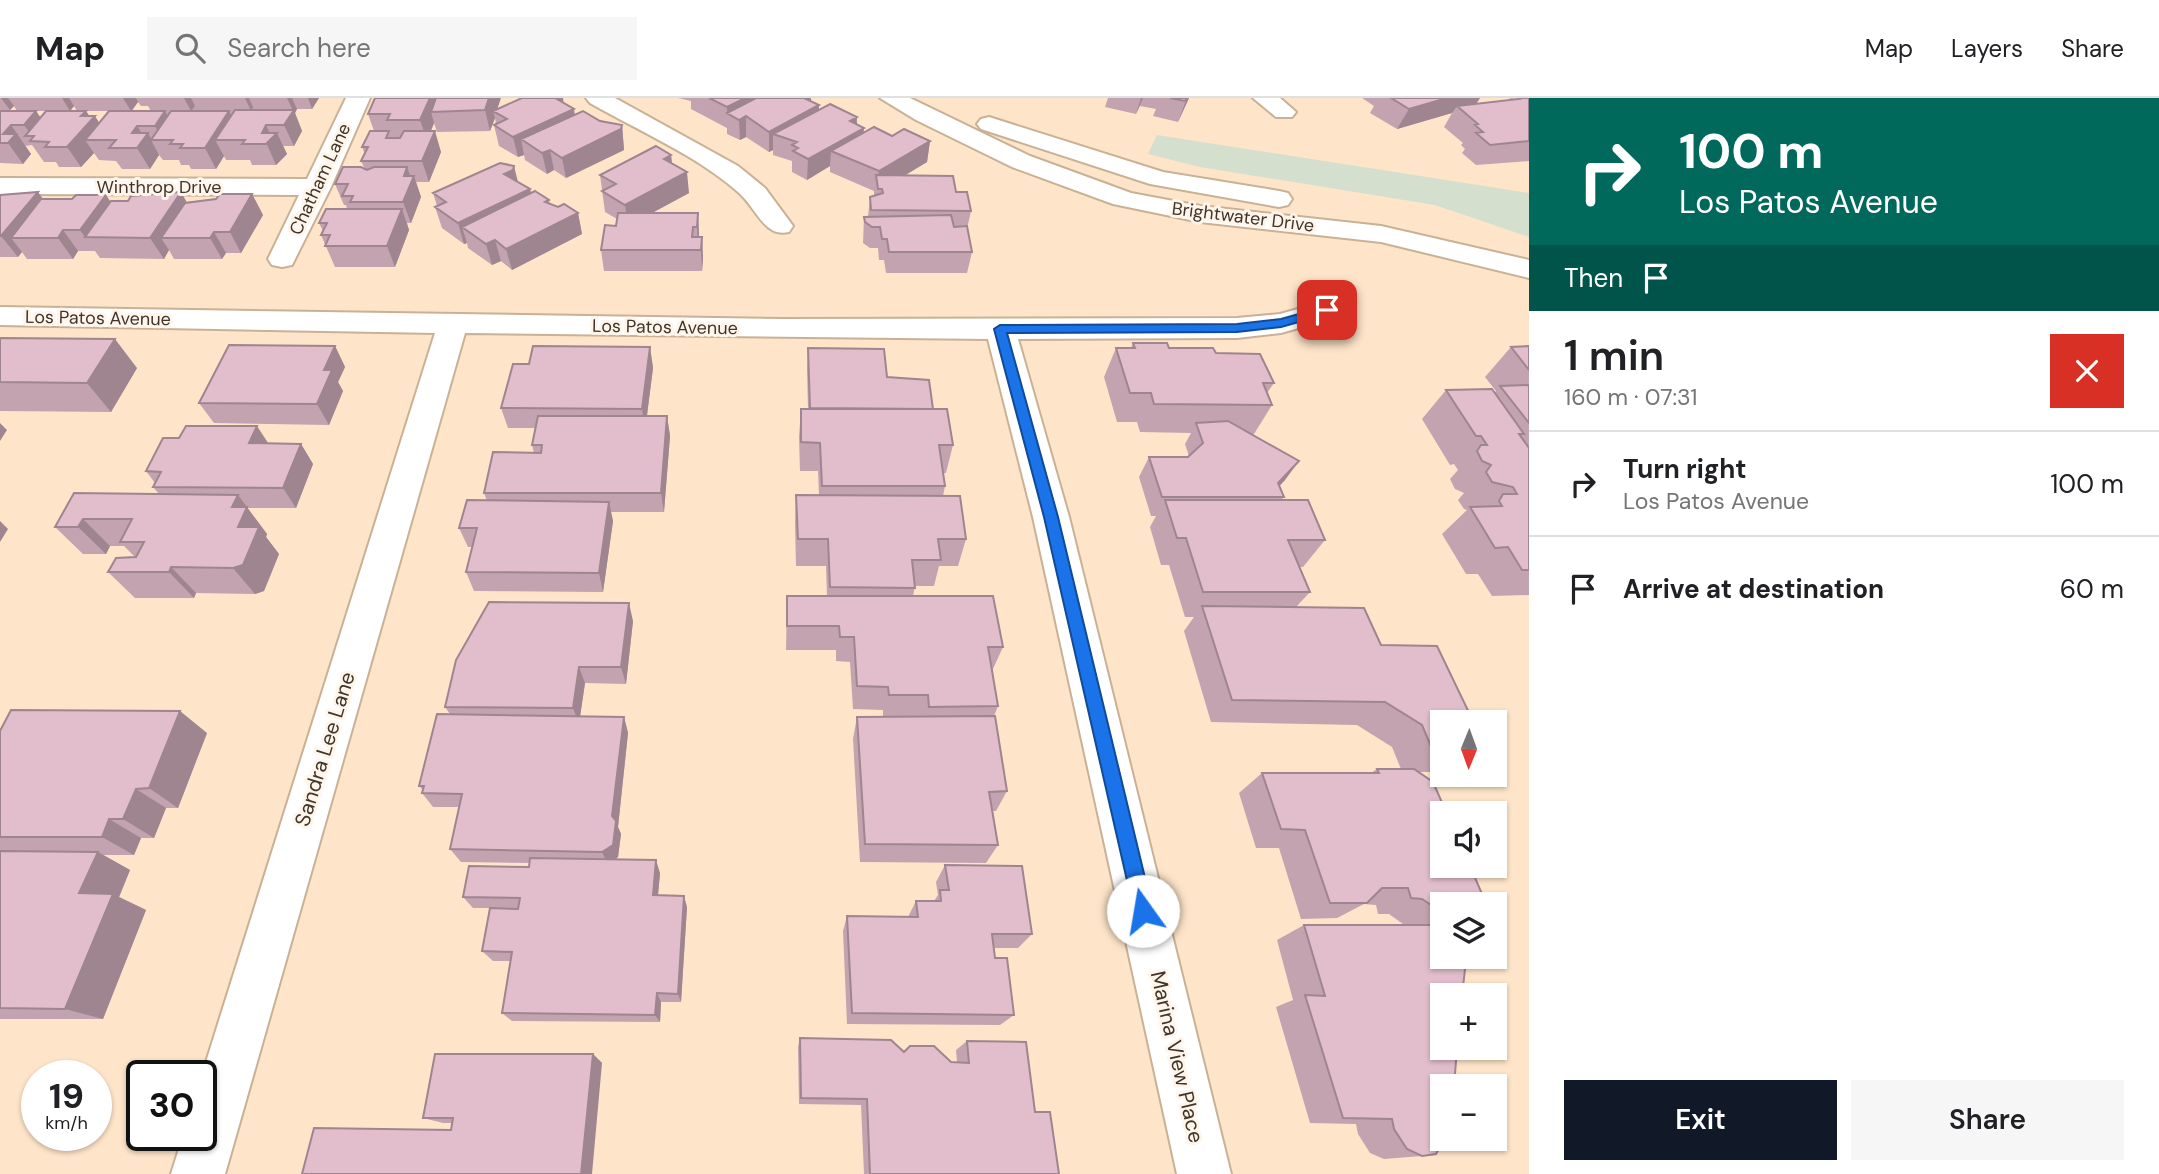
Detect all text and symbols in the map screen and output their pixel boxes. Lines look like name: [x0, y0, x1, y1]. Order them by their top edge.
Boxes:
search box: [147, 17, 637, 80]
text: Map: [35, 27, 105, 70]
icon: search: [171, 29, 209, 67]
text: Search here: [227, 31, 371, 65]
text: Map: [1865, 33, 1913, 64]
text: Layers: [1951, 33, 2023, 64]
text: Share: [2061, 33, 2124, 64]
street label: Chatham Lane: [284, 119, 356, 239]
text: 100 m: [1679, 119, 1823, 183]
icon: right: [1564, 126, 1655, 217]
street label: Winthrop Drive: [96, 175, 222, 199]
text: Los Patos Avenue: [1679, 181, 1938, 223]
street label: Brightwater Drive: [1170, 196, 1316, 238]
icon: arrive: [1637, 259, 1675, 297]
text: Then: [1564, 261, 1623, 295]
pin: [1297, 280, 1357, 340]
icon: arrive: [1308, 291, 1346, 329]
street label: Los Patos Avenue: [25, 305, 171, 331]
street label: Los Patos Avenue: [592, 314, 738, 340]
text: 1 min: [1564, 328, 1664, 383]
button: close: [2050, 334, 2124, 408]
text: 160 m · 07:31: [1564, 382, 1697, 412]
text: Turn right: [1623, 452, 1747, 486]
icon: right: [1564, 465, 1602, 503]
text: 100 m: [2050, 467, 2124, 501]
text: Los Patos Avenue: [1623, 486, 1809, 516]
icon: arrive: [1564, 570, 1602, 608]
text: Arrive at destination: [1623, 572, 1884, 606]
text: 60 m: [2060, 572, 2124, 606]
street label: Sandra Lee Lane: [288, 668, 362, 830]
north arrow: [1430, 710, 1507, 788]
map controls: [1430, 710, 1507, 1151]
button: sound: [1430, 801, 1507, 878]
position arrow: [1106, 874, 1180, 948]
button: layers: [1430, 892, 1507, 969]
street label: Marina View Place: [1144, 968, 1210, 1146]
button: +: [1430, 983, 1507, 1060]
speed limit sign: 30: [126, 1060, 217, 1151]
text: 19: [49, 1073, 84, 1119]
button: −: [1430, 1074, 1507, 1151]
button: Exit: [1564, 1080, 1837, 1160]
button: Share: [1851, 1080, 2124, 1160]
text: km/h: [45, 1111, 88, 1135]

